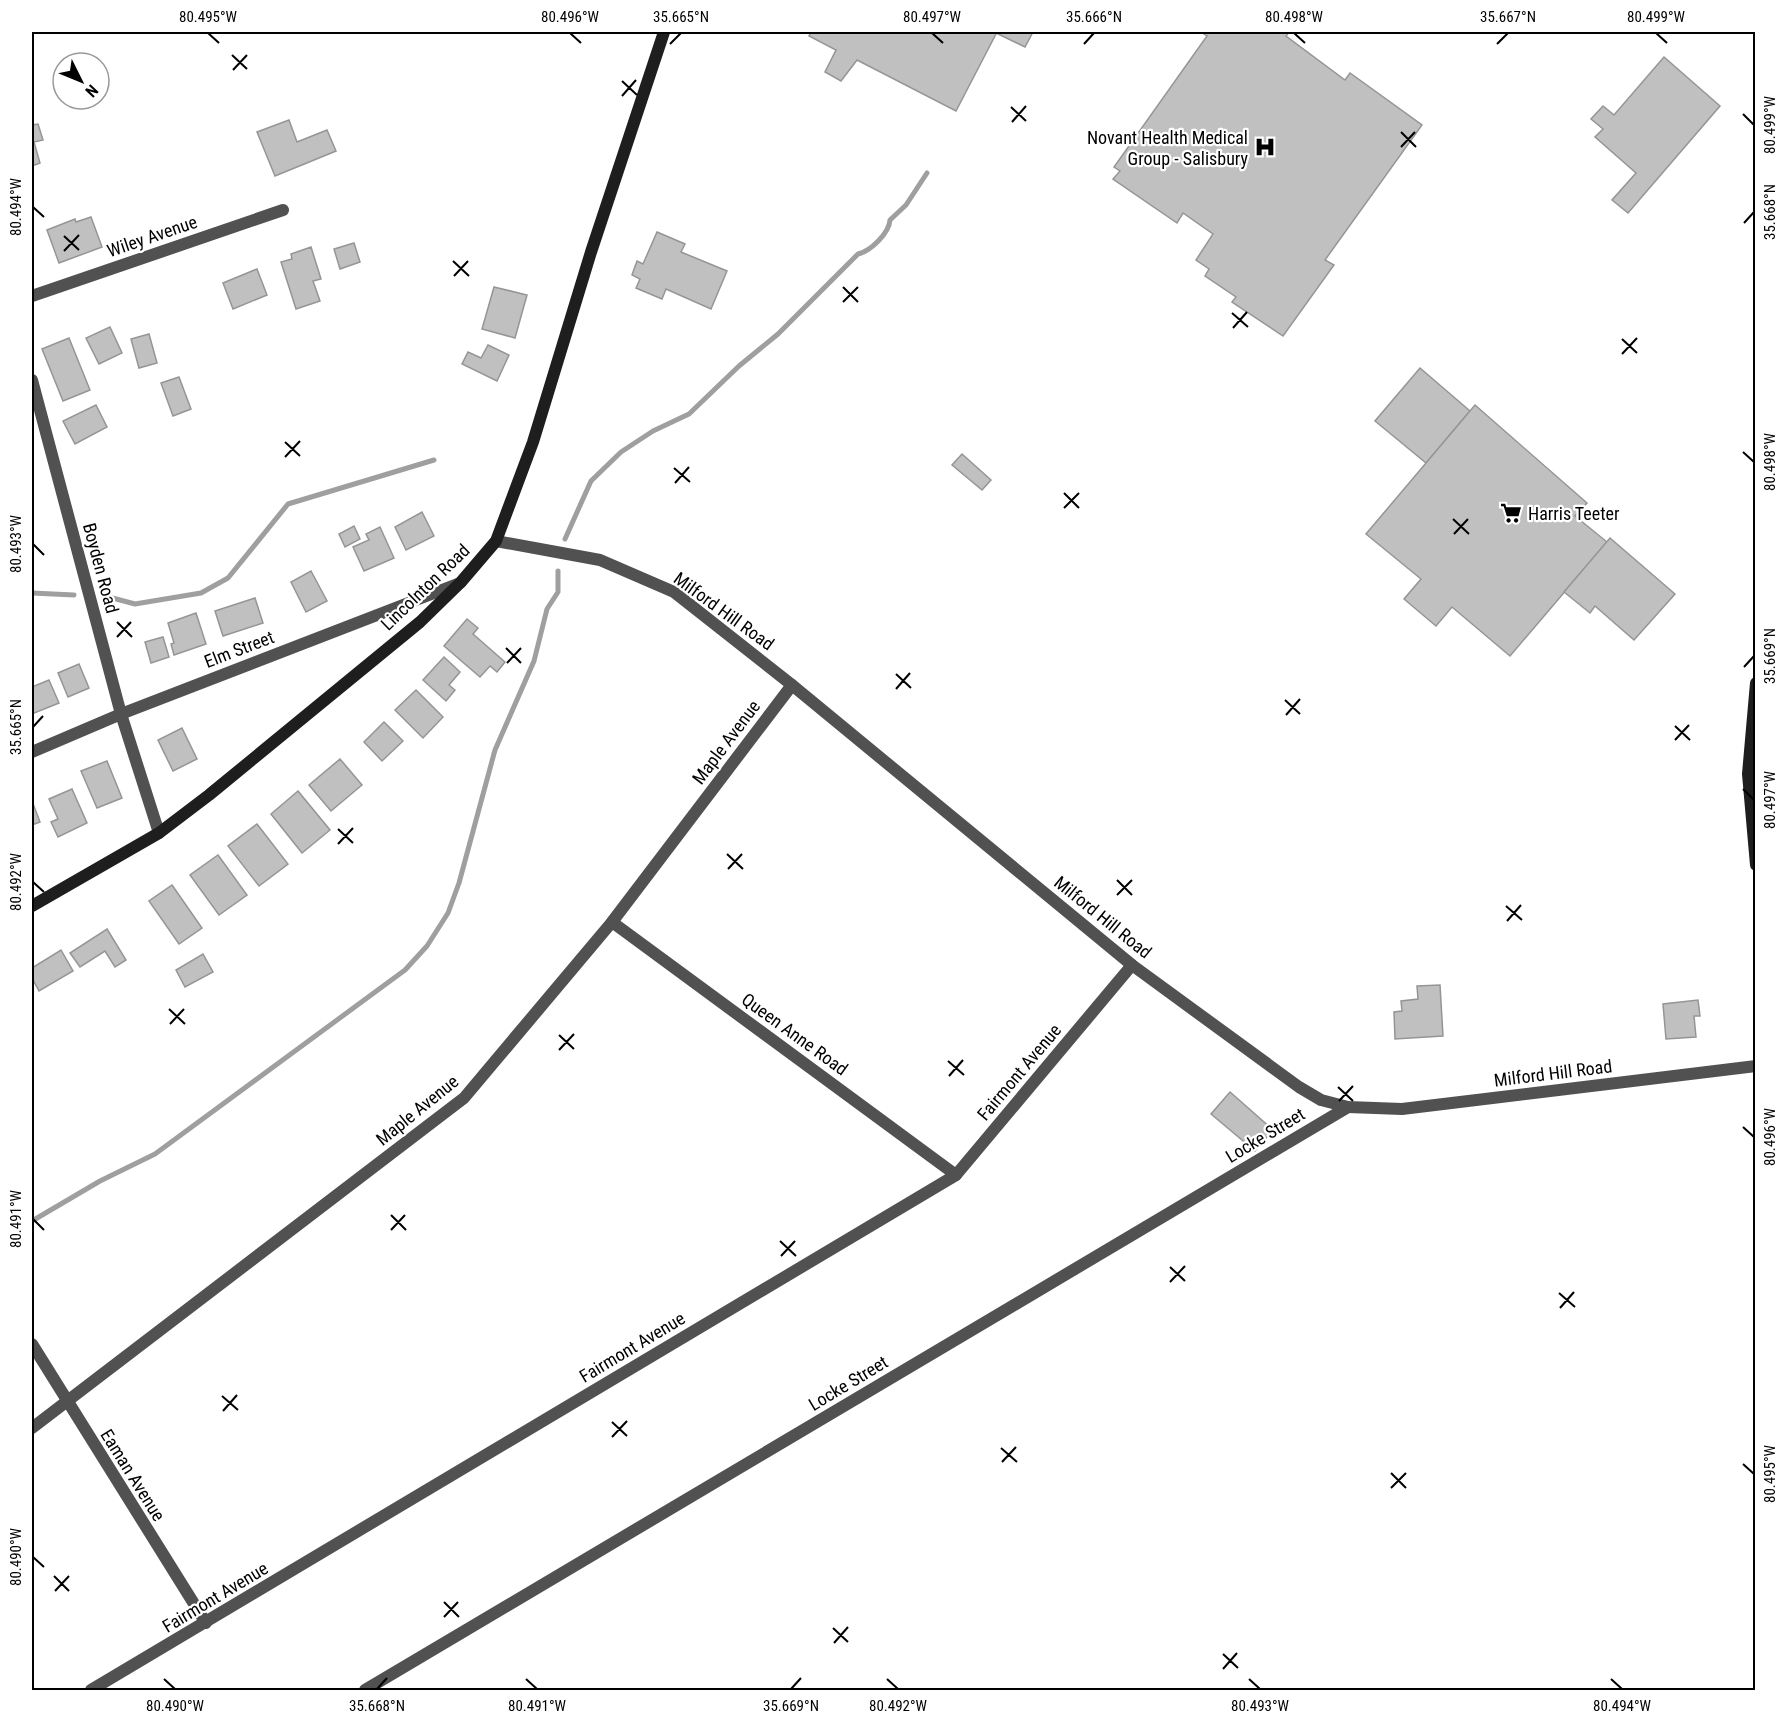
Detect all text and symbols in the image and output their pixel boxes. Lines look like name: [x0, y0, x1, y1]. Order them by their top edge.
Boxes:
text: 80.495°W: [179, 8, 238, 26]
text: 80.496°W: [541, 8, 600, 26]
text: 35.665°N: [653, 8, 709, 26]
text: 80.497°W: [903, 8, 962, 26]
text: 35.666°N: [1066, 8, 1122, 26]
text: 80.498°W: [1265, 8, 1324, 26]
text: 35.667°N: [1480, 8, 1536, 26]
text: 80.499°W: [1627, 8, 1686, 26]
north arrow: [51, 51, 111, 111]
text: N: [81, 81, 102, 101]
text: 80.499°W: [1761, 95, 1779, 154]
place label: Novant Health Medical Group - Salisbury: [1087, 127, 1248, 169]
hospital icon: Novant Health Medical Group - Salisbury: [1253, 135, 1277, 159]
text: 80.494°W: [7, 177, 25, 236]
text: 35.668°N: [1761, 184, 1779, 240]
street label: Wiley Avenue: [104, 211, 200, 261]
text: 80.498°W: [1761, 432, 1779, 491]
supermarket icon: Harris Teeter: [1499, 501, 1523, 525]
place label: Harris Teeter: [1528, 503, 1620, 524]
text: 80.493°W: [7, 514, 25, 573]
street label: Boyden Road: [79, 521, 123, 615]
street label: Lincolnton Road: [376, 540, 474, 634]
street label: Milford Hill Road: [670, 568, 778, 654]
street label: Elm Street: [201, 626, 277, 672]
text: 35.669°N: [1761, 628, 1779, 684]
street label: Maple Avenue: [688, 696, 764, 788]
text: 35.665°N: [7, 699, 25, 755]
text: 80.497°W: [1761, 770, 1779, 829]
text: 80.492°W: [7, 852, 25, 911]
street label: Milford Hill Road: [1050, 871, 1156, 963]
street label: Queen Anne Road: [738, 989, 852, 1079]
street label: Fairmont Avenue: [973, 1020, 1065, 1124]
street label: Milford Hill Road: [1493, 1055, 1613, 1091]
street label: Maple Avenue: [372, 1070, 462, 1150]
street label: Locke Street: [1222, 1103, 1308, 1167]
text: 80.496°W: [1761, 1107, 1779, 1166]
text: 80.491°W: [7, 1189, 25, 1248]
street label: Fairmont Avenue: [576, 1307, 688, 1387]
street label: Locke Street: [805, 1351, 891, 1415]
street label: Eaman Avenue: [96, 1425, 170, 1525]
text: 80.495°W: [1761, 1444, 1779, 1503]
text: 80.490°W: [7, 1527, 25, 1586]
street label: Fairmont Avenue: [159, 1557, 271, 1637]
text: 80.490°W: [146, 1697, 205, 1715]
text: 35.668°N: [349, 1697, 405, 1715]
text: 80.491°W: [508, 1697, 567, 1715]
text: 35.669°N: [763, 1697, 819, 1715]
text: 80.492°W: [869, 1697, 928, 1715]
text: 80.493°W: [1231, 1697, 1290, 1715]
text: 80.494°W: [1593, 1697, 1652, 1715]

